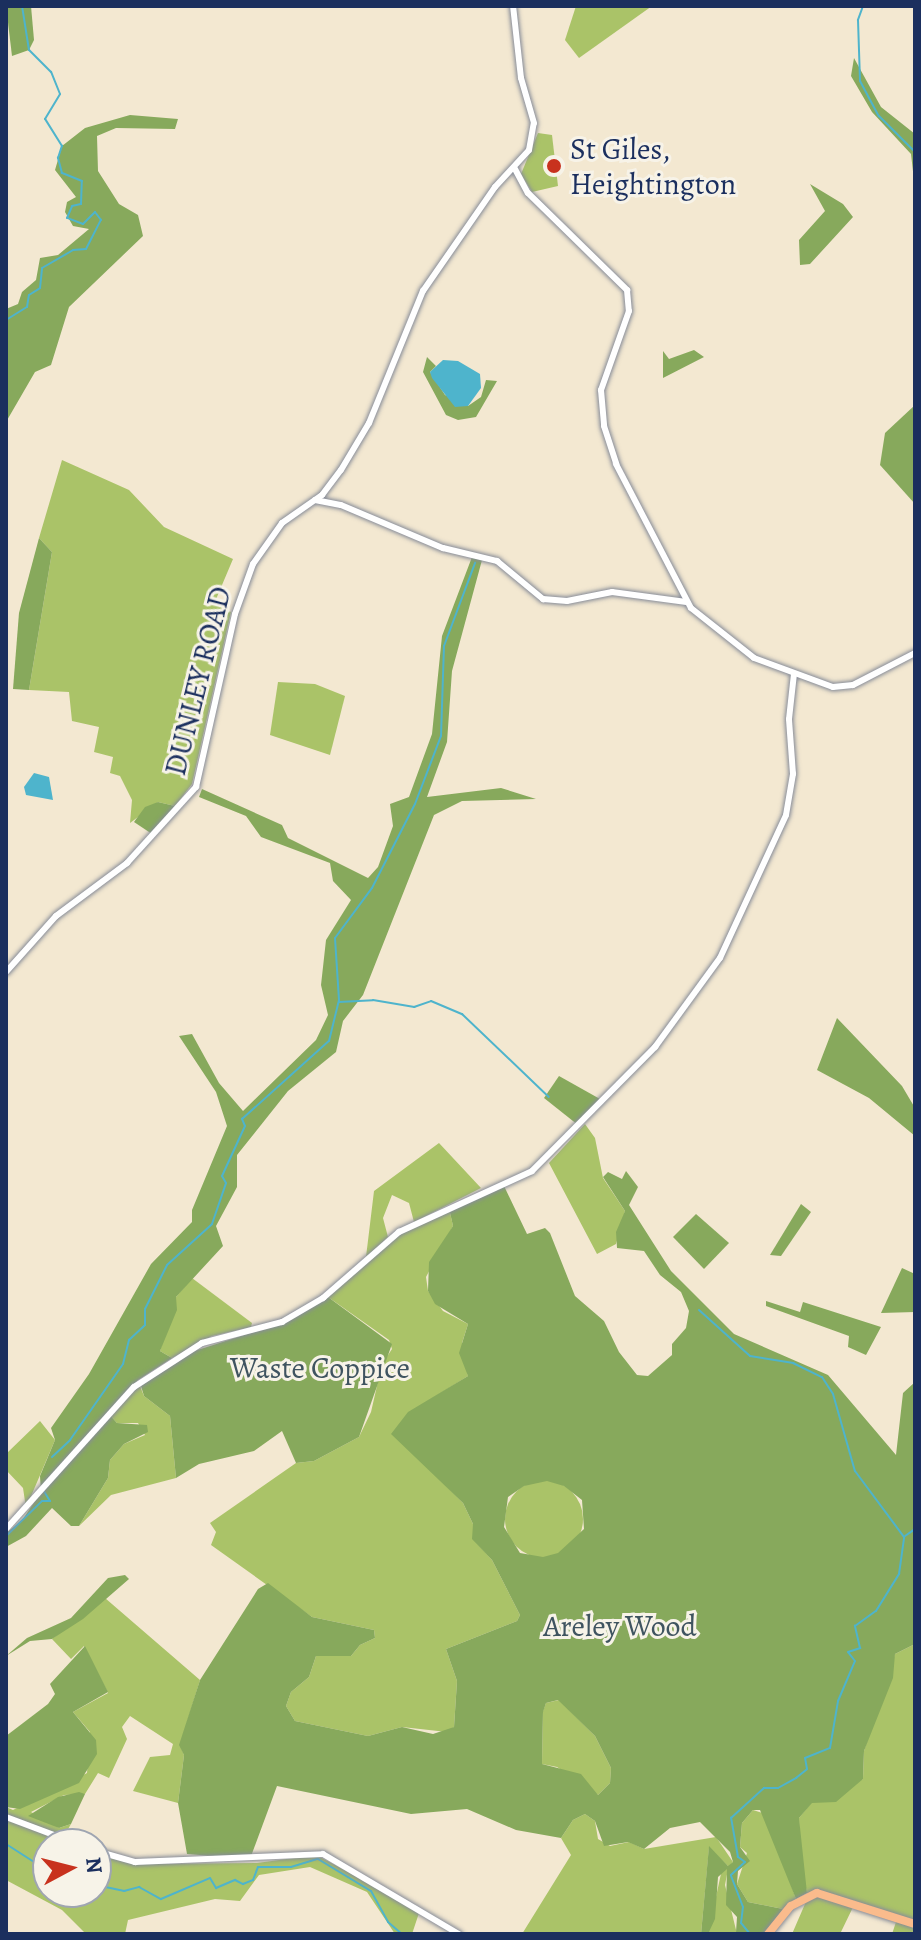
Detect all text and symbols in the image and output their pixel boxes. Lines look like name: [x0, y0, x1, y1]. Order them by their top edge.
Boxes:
place label: St Giles, Heightington: [570, 131, 736, 202]
marker: St Giles, Heightington: [545, 157, 563, 175]
street label: DUNLEY ROAD: [157, 583, 239, 779]
park label: Waste Coppice: [230, 1350, 410, 1386]
park label: Areley Wood: [543, 1608, 697, 1644]
north arrow: [32, 1828, 112, 1908]
text: N: [78, 1856, 110, 1875]

